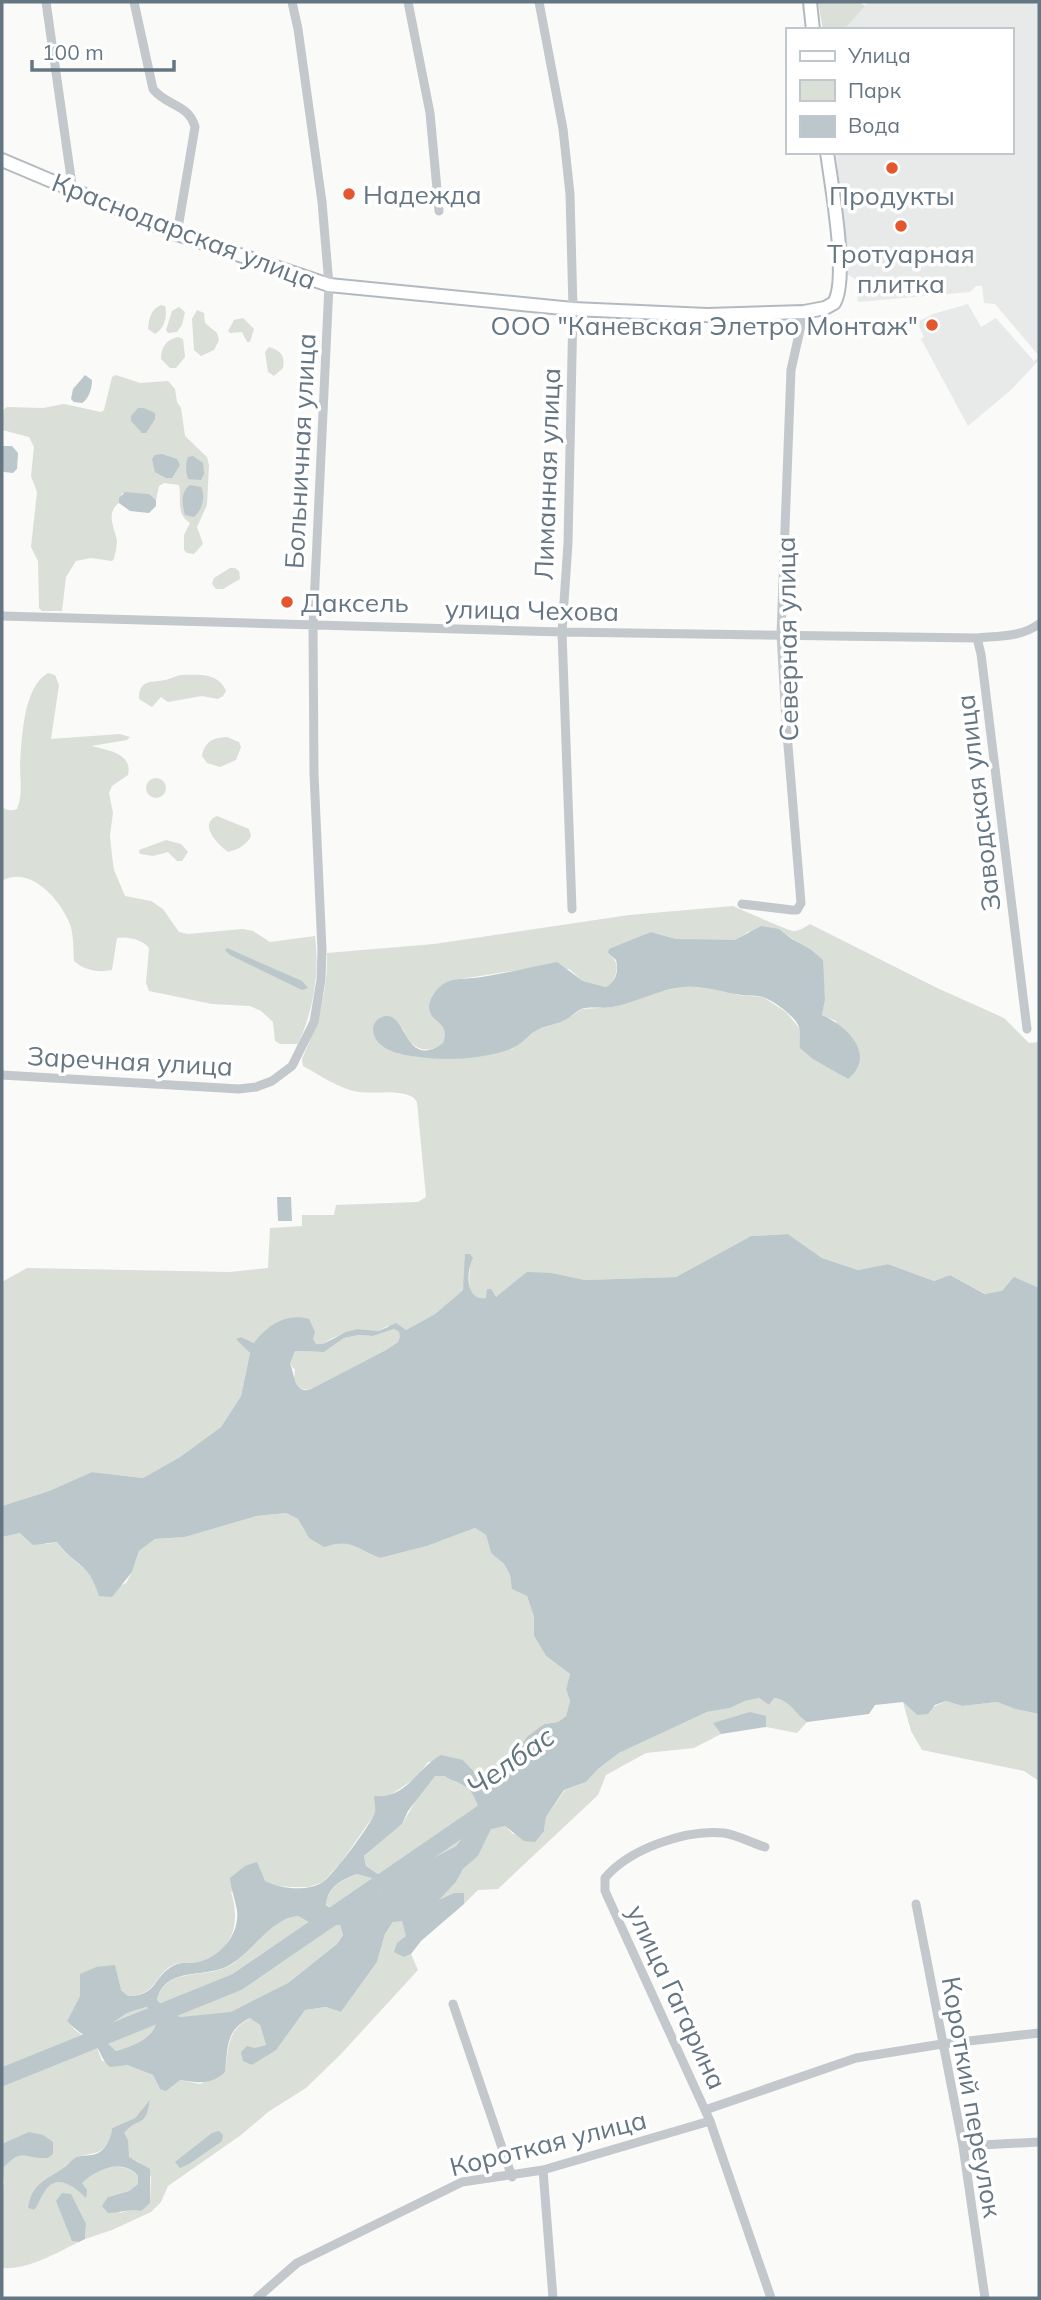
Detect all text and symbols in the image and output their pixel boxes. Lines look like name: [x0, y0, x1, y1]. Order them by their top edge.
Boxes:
scale bar: [32, 28, 173, 72]
legend: [786, 28, 1013, 154]
text: 100 m: [42, 39, 104, 65]
text: Улица: [847, 42, 911, 68]
text: Парк: [848, 77, 902, 103]
text: Вода: [848, 112, 900, 138]
marker: Продукты: [884, 160, 900, 176]
street label: Краснодарская улица: [47, 165, 321, 297]
place label: Надежда: [363, 178, 482, 211]
place label: Продукты: [829, 179, 955, 212]
marker: Надежда: [341, 186, 357, 202]
marker: Тротуарная плитка: [893, 218, 909, 234]
place label: Тротуарная плитка: [827, 237, 975, 300]
place label: ООО "Каневская Элетро Монтаж": [491, 309, 918, 342]
marker: ООО "Каневская Элетро Монтаж": [924, 317, 940, 333]
street label: Больничная улица: [277, 332, 323, 570]
street label: Лиманная улица: [527, 367, 567, 581]
street label: Северная улица: [769, 536, 805, 742]
place label: Даксель: [301, 586, 409, 619]
street label: улица Чехова: [445, 592, 619, 628]
marker: Даксель: [279, 594, 295, 610]
street label: Заводская улица: [948, 693, 1008, 913]
street label: Заречная улица: [26, 1039, 234, 1083]
water label: Челбас: [459, 1718, 561, 1804]
street label: улица Гагарина: [620, 1900, 734, 2094]
street label: Короткий переулок: [935, 1974, 1009, 2220]
street label: Короткая улица: [446, 2103, 650, 2183]

